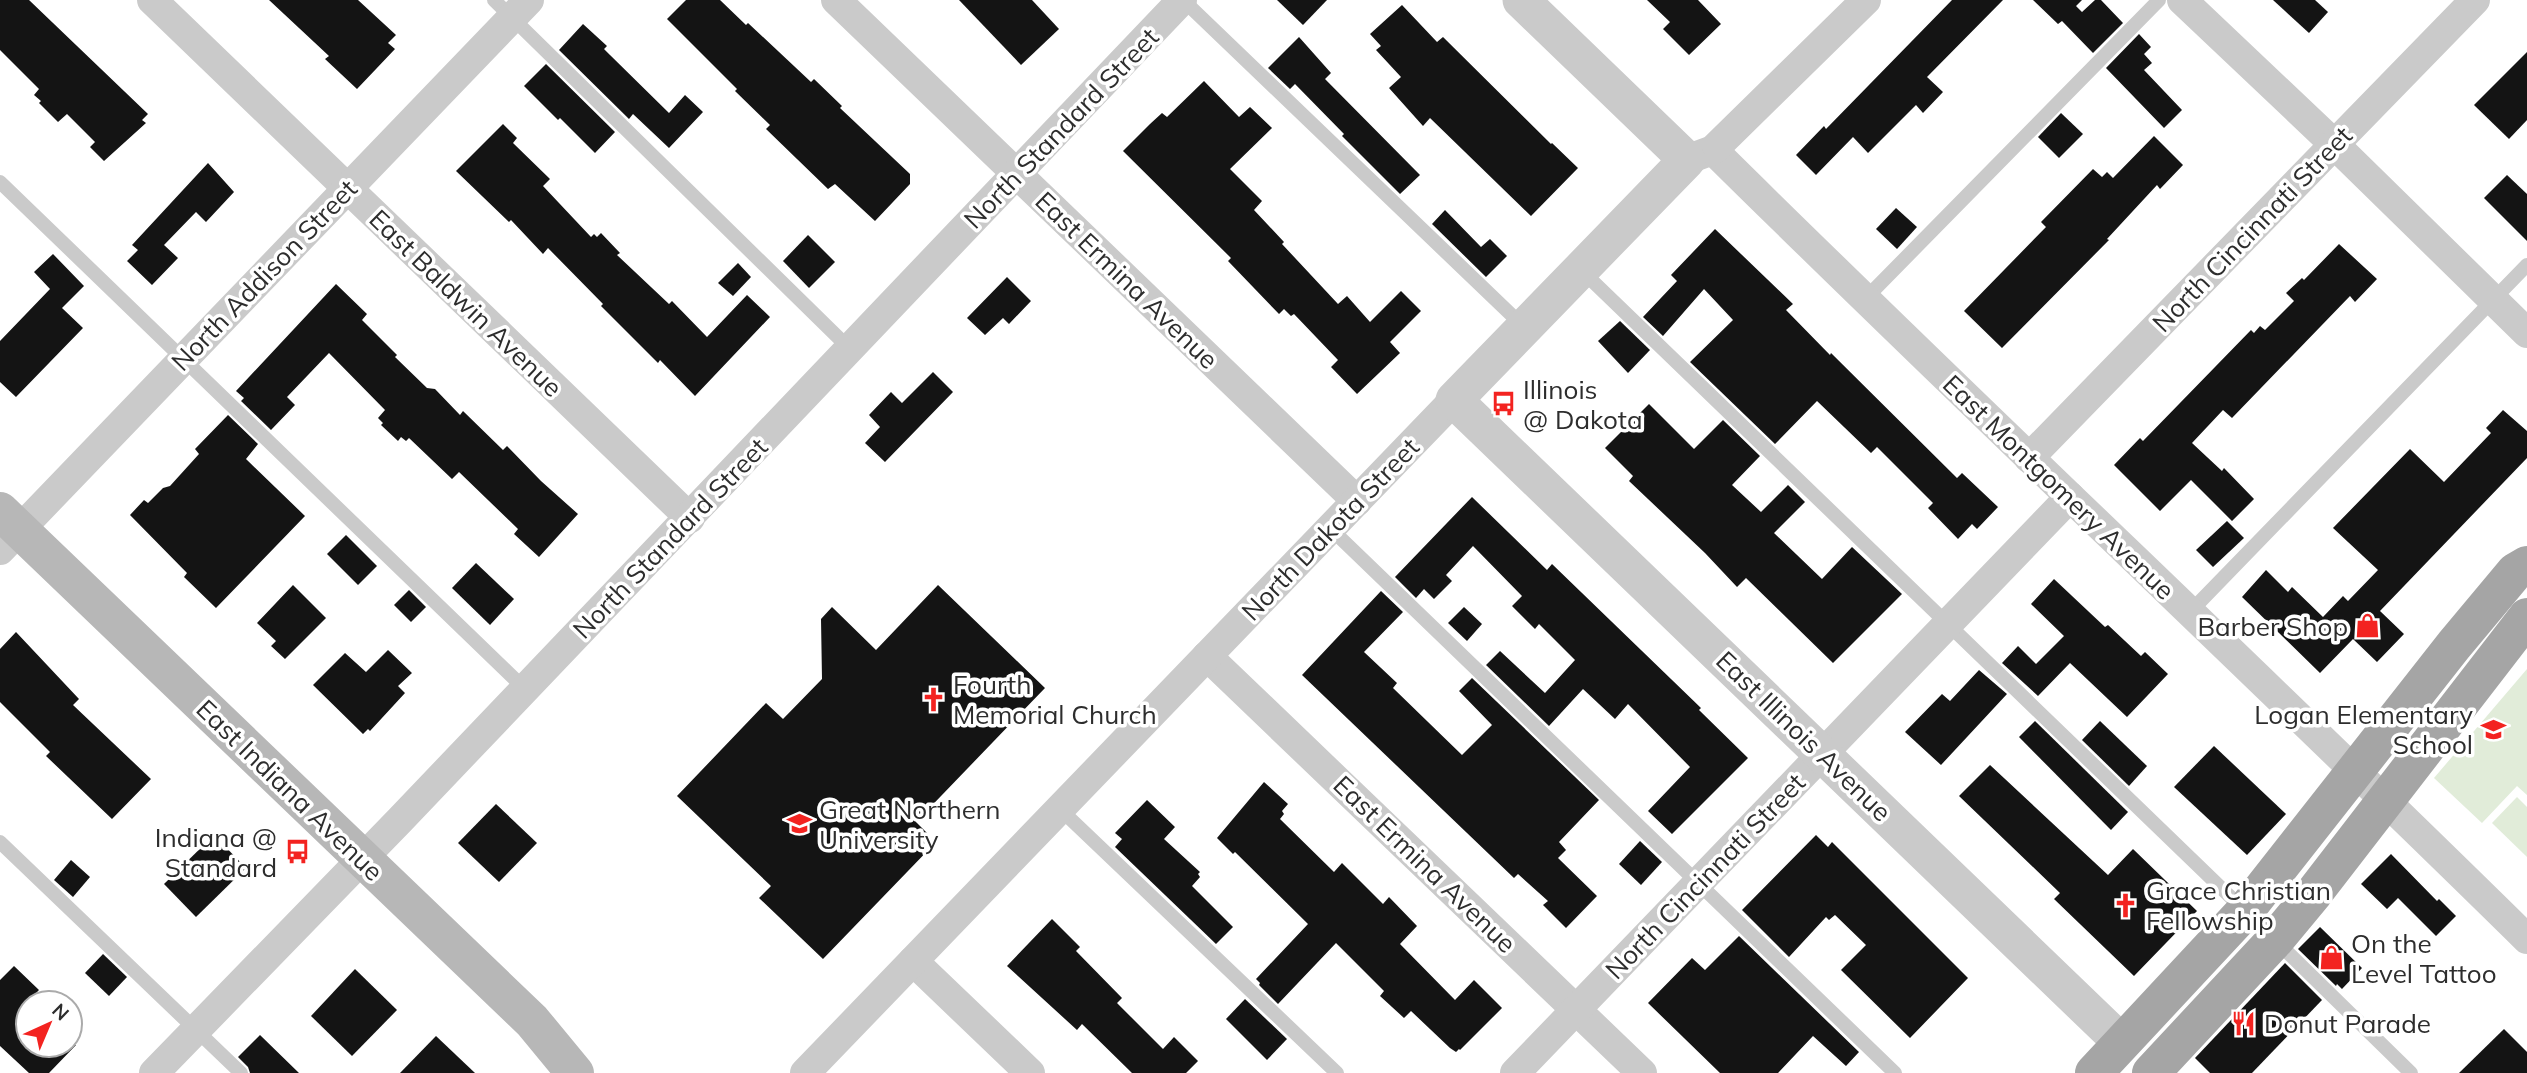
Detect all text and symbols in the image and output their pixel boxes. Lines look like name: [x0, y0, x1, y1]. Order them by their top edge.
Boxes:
street label: North Standard Street: [957, 21, 1165, 235]
street label: North Cincinnati Street: [2145, 119, 2359, 339]
street label: North Addison Street: [164, 172, 364, 378]
street label: East Ermina Avenue: [1029, 184, 1225, 376]
street label: East Baldwin Avenue: [363, 202, 569, 404]
street label: East Montgomery Avenue: [1936, 368, 2182, 606]
place label: Illinois @ Dakota: [1523, 373, 1642, 436]
bus stop icon: Illinois @ Dakota: [1489, 390, 1517, 418]
street label: North Standard Street: [566, 431, 774, 645]
street label: North Dakota Street: [1234, 431, 1426, 627]
place label: Barber Shop: [2197, 610, 2348, 643]
shop icon: Barber Shop: [2354, 612, 2382, 640]
street label: East Illinois Avenue: [1709, 644, 1899, 828]
place label: Fourth Memorial Church: [953, 668, 1157, 731]
church icon: Fourth Memorial Church: [919, 685, 947, 713]
street label: East Indiana Avenue: [190, 692, 390, 888]
place label: Logan Elementary School: [2254, 698, 2473, 761]
school or university icon: Logan Elementary School: [2479, 715, 2507, 743]
street label: North Cincinnati Street: [1598, 766, 1812, 986]
street label: East Ermina Avenue: [1327, 768, 1523, 960]
place label: Great Northern University: [819, 793, 1000, 856]
school or university icon: Great Northern University: [785, 810, 813, 838]
place label: Indiana @ Standard: [155, 821, 277, 884]
bus stop icon: Indiana @ Standard: [283, 838, 311, 866]
place label: Grace Christian Fellowship: [2146, 874, 2331, 937]
church icon: Grace Christian Fellowship: [2112, 891, 2140, 919]
place label: On the Level Tattoo: [2351, 927, 2497, 990]
shop icon: On the Level Tattoo: [2317, 944, 2345, 972]
north arrow: [14, 989, 84, 1059]
text: N: [47, 998, 74, 1025]
place label: Donut Parade: [2264, 1007, 2431, 1040]
restaurant icon: Donut Parade: [2230, 1009, 2258, 1037]

